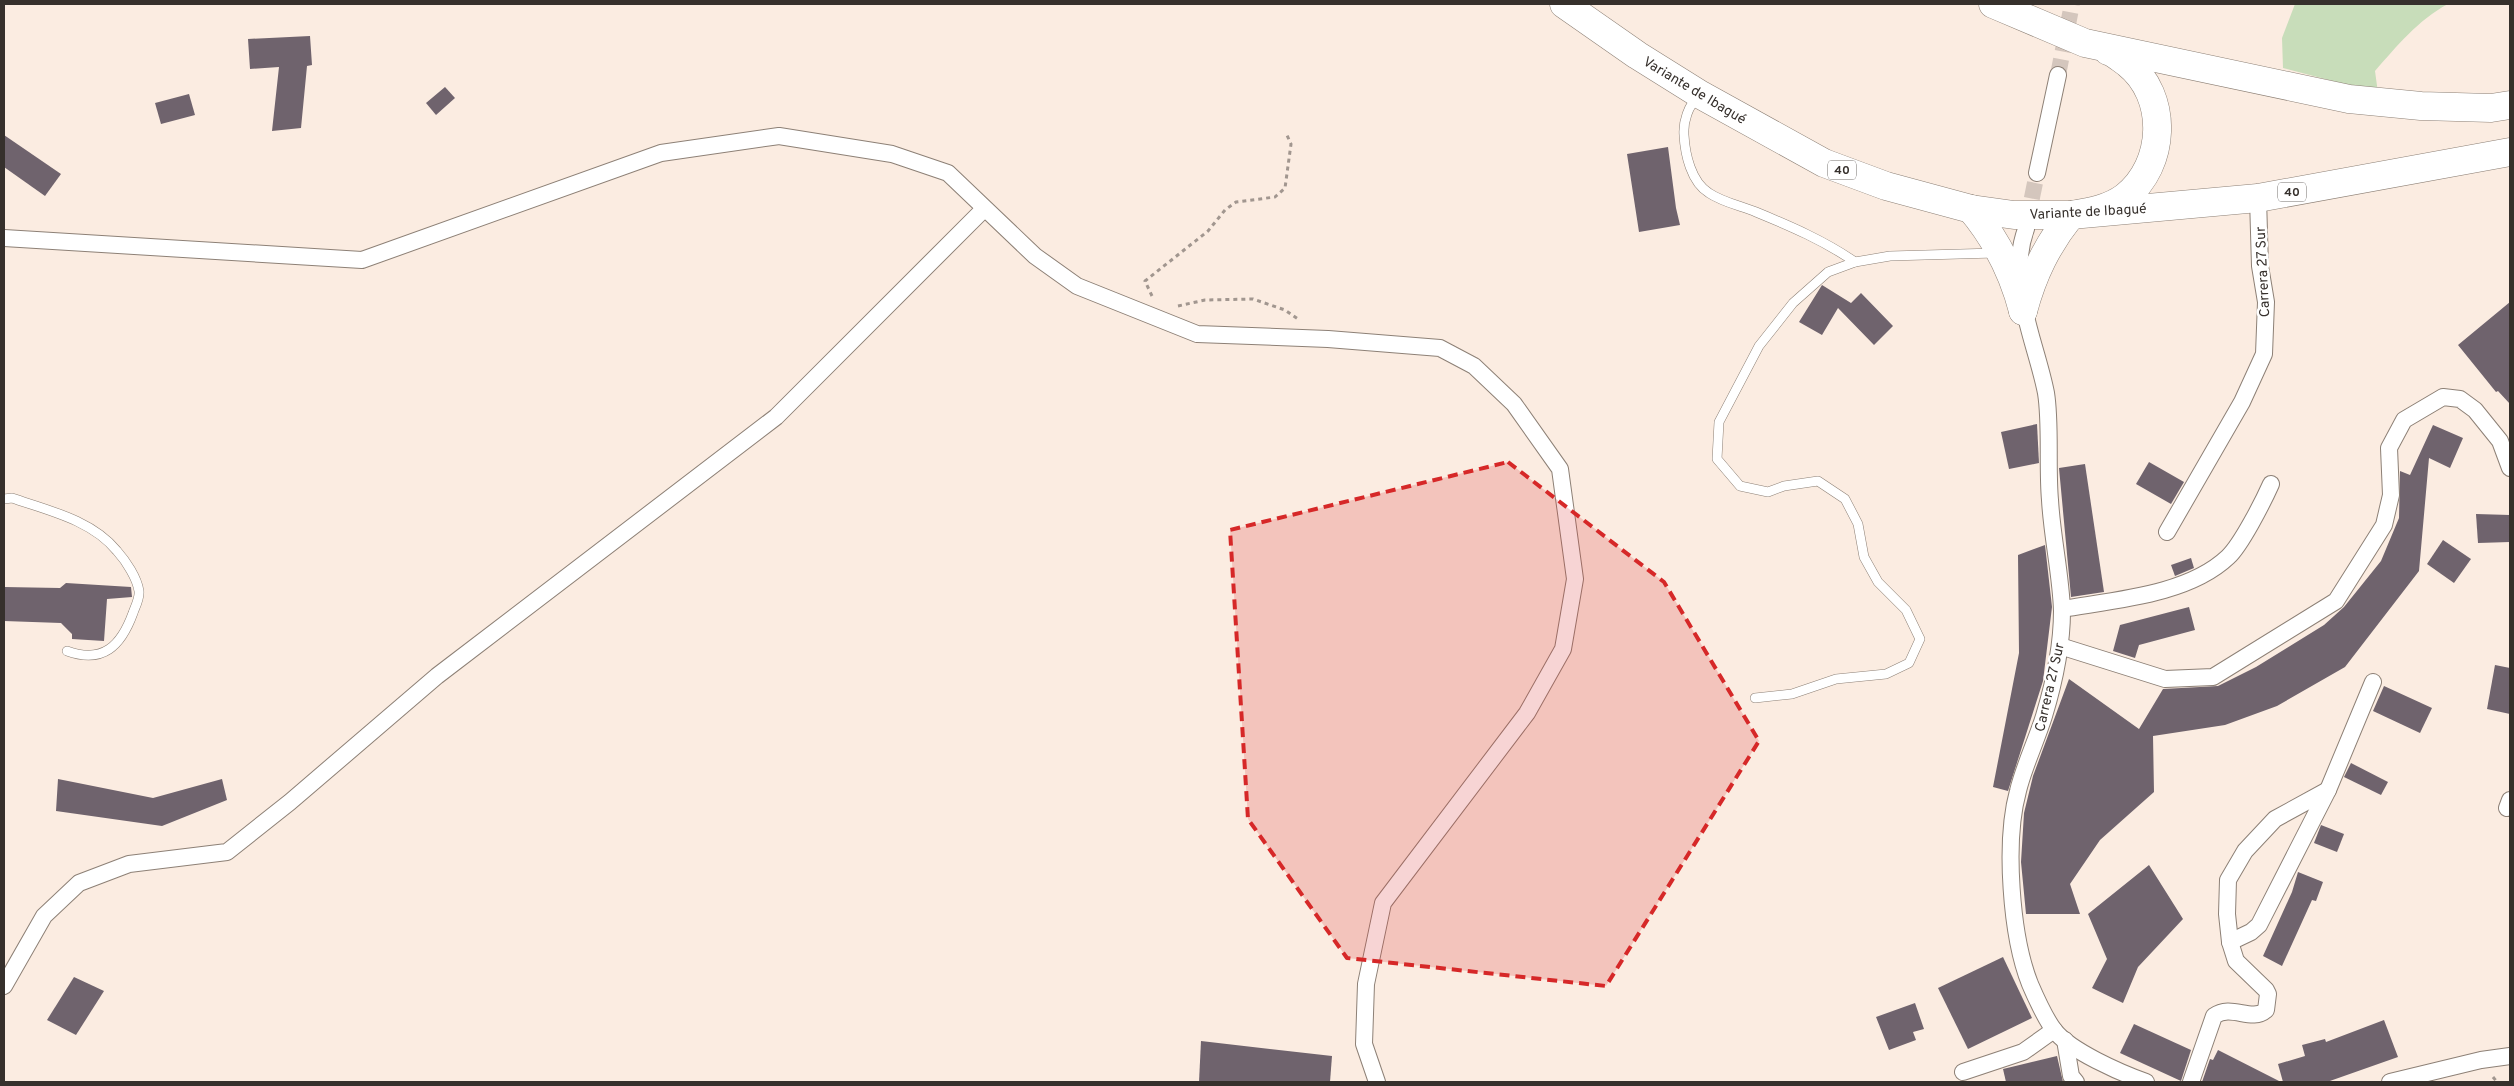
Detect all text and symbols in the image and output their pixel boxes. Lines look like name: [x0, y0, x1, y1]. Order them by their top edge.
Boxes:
street label: Variante de Ibagué: [1640, 54, 1749, 129]
road number: 40: [1828, 160, 1856, 180]
road number: 40: [2278, 182, 2306, 202]
street label: Variante de Ibagué: [2029, 201, 2147, 224]
street label: Carrera 27 Sur: [2253, 226, 2274, 318]
street label: Carrera 27 Sur: [2032, 641, 2069, 734]

